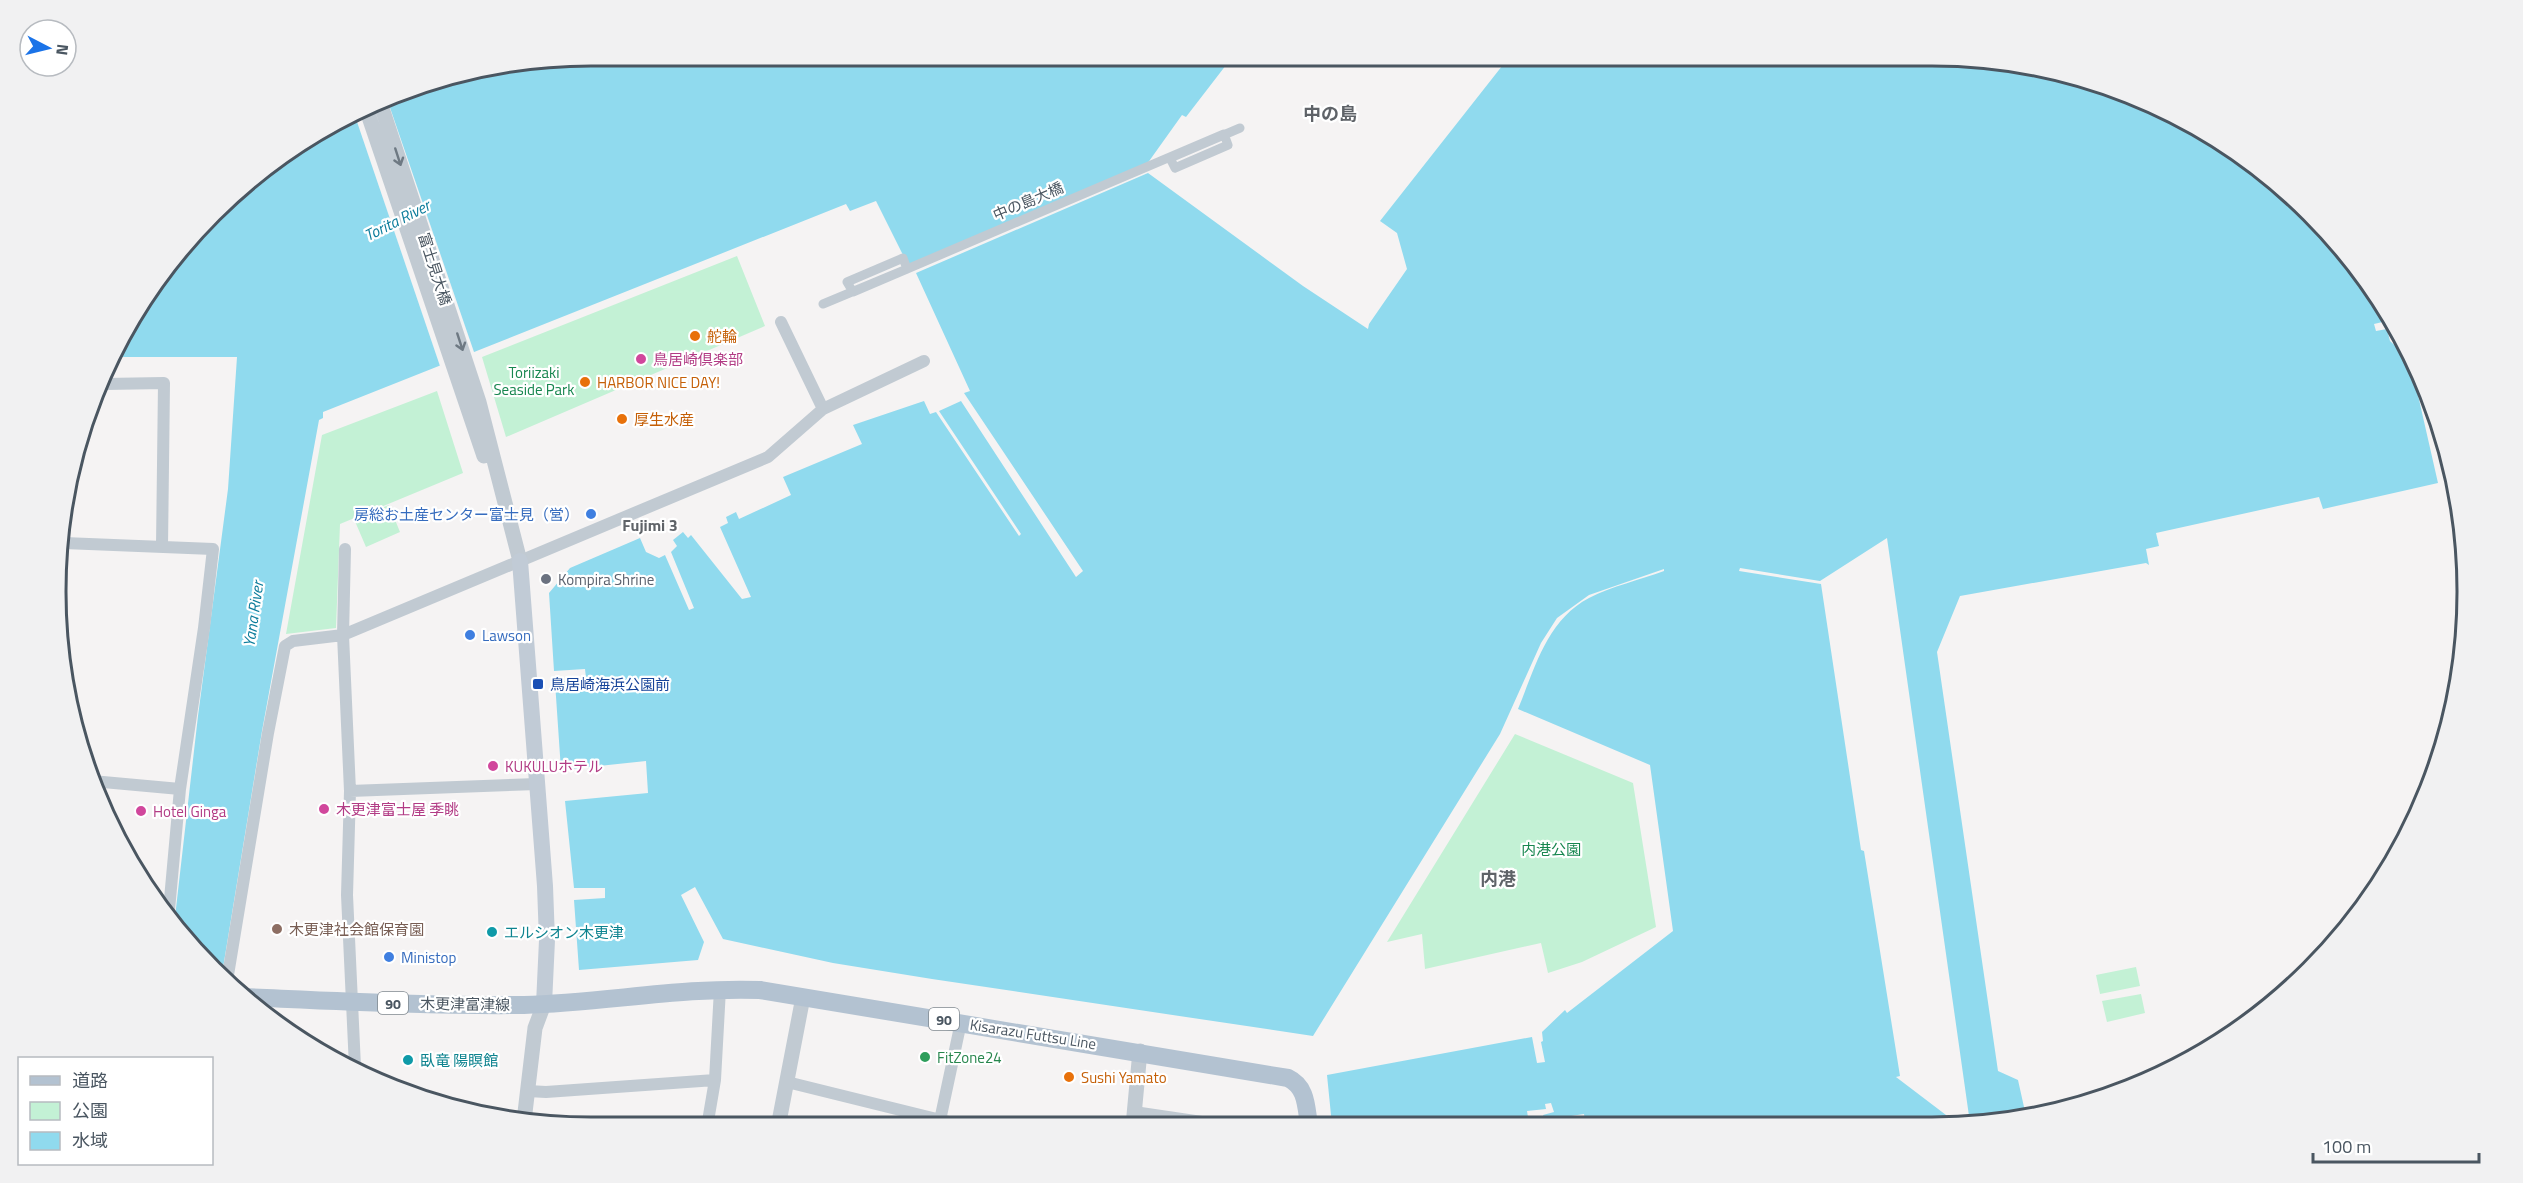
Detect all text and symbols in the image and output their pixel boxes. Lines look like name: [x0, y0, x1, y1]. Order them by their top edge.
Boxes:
north arrow: [18, 18, 78, 78]
text: N: [50, 43, 75, 57]
district label: 中の島: [1303, 100, 1357, 127]
one-way arrow: [394, 147, 405, 166]
street label: 中の島大橋: [989, 176, 1067, 226]
water label: Torita River: [360, 192, 436, 247]
street label: 富士見大橋: [412, 230, 458, 308]
place label: 舵輪: [707, 325, 737, 348]
marker: 舵輪: [688, 329, 702, 343]
one-way arrow: [455, 332, 466, 351]
place label: 鳥居崎倶楽部: [653, 348, 743, 371]
marker: 鳥居崎倶楽部: [634, 352, 648, 366]
park label: Toriizaki Seaside Park: [493, 361, 575, 401]
place label: HARBOR NICE DAY!: [597, 371, 720, 394]
marker: HARBOR NICE DAY!: [578, 375, 592, 389]
place label: 厚生水産: [634, 408, 694, 431]
marker: 厚生水産: [615, 412, 629, 426]
place label: 房総お土産センター富士見（営）: [354, 503, 579, 526]
marker: 房総お土産センター富士見（営）: [584, 507, 598, 521]
district label: Fujimi 3: [622, 513, 678, 537]
place label: Kompira Shrine: [558, 568, 654, 591]
marker: Kompira Shrine: [539, 572, 553, 586]
water label: Yana River: [237, 578, 270, 648]
place label: Lawson: [482, 624, 531, 647]
marker: Lawson: [463, 628, 477, 642]
place label: 鳥居崎海浜公園前: [550, 673, 670, 696]
marker: 鳥居崎海浜公園前: [531, 677, 545, 691]
place label: KUKULUホテル: [505, 755, 603, 778]
marker: KUKULUホテル: [486, 759, 500, 773]
place label: 木更津富士屋 季眺: [336, 798, 459, 821]
place label: Hotel Ginga: [153, 800, 227, 823]
marker: 木更津富士屋 季眺: [317, 802, 331, 816]
marker: Hotel Ginga: [134, 804, 148, 818]
park label: 内港公園: [1521, 838, 1581, 861]
district label: 内港: [1480, 865, 1516, 892]
place label: 木更津社会館保育園: [289, 918, 424, 941]
place label: エルシオン木更津: [504, 921, 624, 944]
marker: 木更津社会館保育園: [270, 922, 284, 936]
marker: エルシオン木更津: [485, 925, 499, 939]
place label: Ministop: [401, 946, 456, 969]
marker: Ministop: [382, 950, 396, 964]
road number: 90: [378, 992, 408, 1014]
street label: 木更津富津線: [420, 992, 510, 1016]
road number: 90: [929, 1008, 959, 1030]
street label: Kisarazu Futtsu Line: [968, 1013, 1098, 1055]
place label: FitZone24: [937, 1046, 1002, 1069]
place label: 臥竜 陽瞑館: [420, 1049, 498, 1072]
marker: FitZone24: [918, 1050, 932, 1064]
marker: 臥竜 陽瞑館: [401, 1053, 415, 1067]
legend: [18, 1057, 213, 1165]
place label: Sushi Yamato: [1081, 1066, 1167, 1089]
text: 道路: [72, 1067, 108, 1094]
marker: Sushi Yamato: [1062, 1070, 1076, 1084]
text: 公園: [72, 1097, 108, 1124]
scale bar: [2313, 1126, 2480, 1164]
text: 水域: [72, 1127, 108, 1154]
text: 100 m: [2322, 1133, 2371, 1160]

